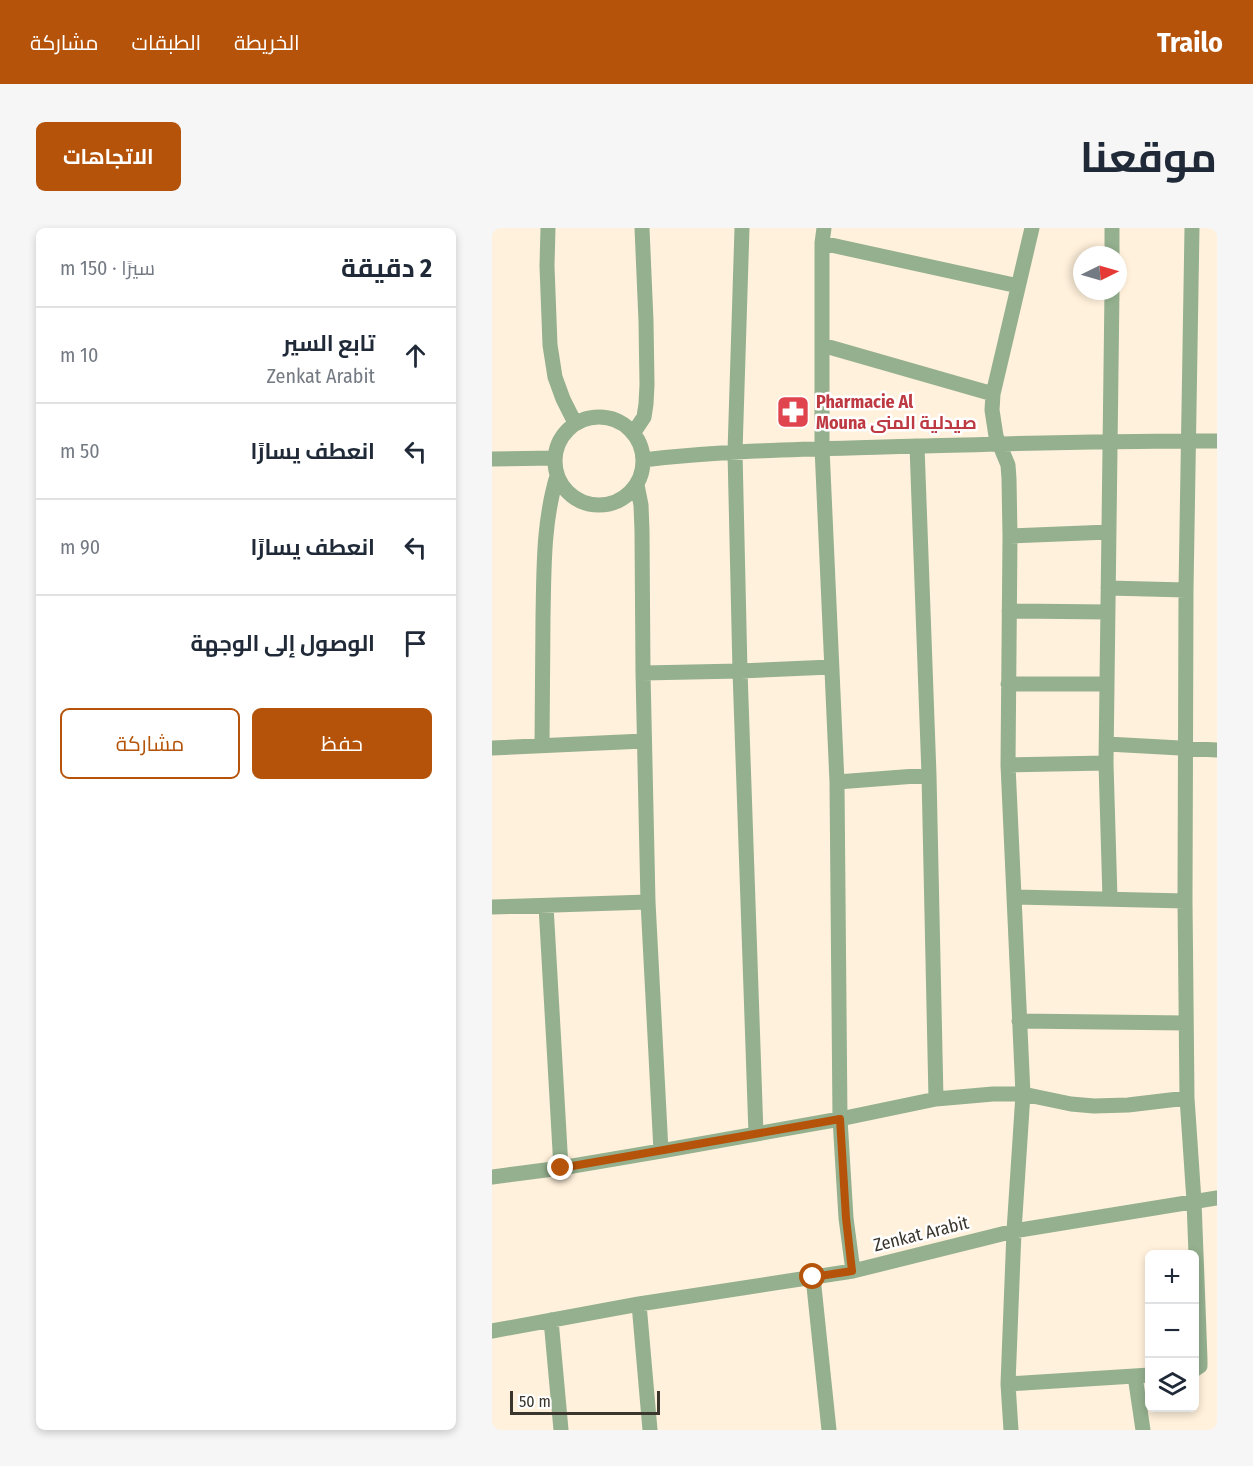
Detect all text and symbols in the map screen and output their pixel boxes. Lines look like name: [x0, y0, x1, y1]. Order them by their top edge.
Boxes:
text: Trailo: [1157, 26, 1223, 59]
text: مشاركة: [30, 30, 99, 56]
text: الطبقات: [132, 30, 201, 56]
text: الخريطة: [234, 30, 300, 56]
button: الاتجاهات: [36, 122, 181, 191]
text: موقعنا: [1080, 133, 1217, 183]
north arrow: [1073, 246, 1127, 300]
text: 2 دقيقة: [341, 253, 432, 284]
text: سيرًا · 150 m: [60, 256, 155, 280]
text: تابع السير: [283, 330, 375, 357]
icon: ahead: [399, 339, 432, 372]
text: 10 m: [60, 343, 98, 367]
text: Zenkat Arabit: [267, 364, 375, 388]
place label: Pharmacie Al Mouna صيدلية المنى: [816, 391, 977, 434]
pharmacy icon: Pharmacie Al Mouna صيدلية المنى: [775, 394, 811, 430]
icon: left: [399, 435, 432, 468]
text: انعطف يسارًا: [250, 438, 375, 465]
text: 50 m: [60, 439, 100, 463]
icon: left: [399, 531, 432, 564]
text: انعطف يسارًا: [250, 534, 375, 561]
text: 90 m: [60, 535, 100, 559]
icon: arrive: [399, 627, 432, 660]
text: الوصول إلى الوجهة: [191, 630, 375, 657]
button: مشاركة: [60, 708, 240, 779]
button: حفظ: [252, 708, 432, 779]
route end: [547, 1154, 573, 1180]
street label: Zenkat Arabit: [871, 1212, 971, 1256]
map controls: [1145, 1250, 1199, 1412]
button: +: [1145, 1250, 1199, 1304]
route start: [799, 1263, 825, 1289]
button: −: [1145, 1304, 1199, 1358]
button: layers: [1145, 1358, 1199, 1412]
scale bar: [510, 1388, 660, 1416]
text: 50 m: [519, 1392, 551, 1411]

